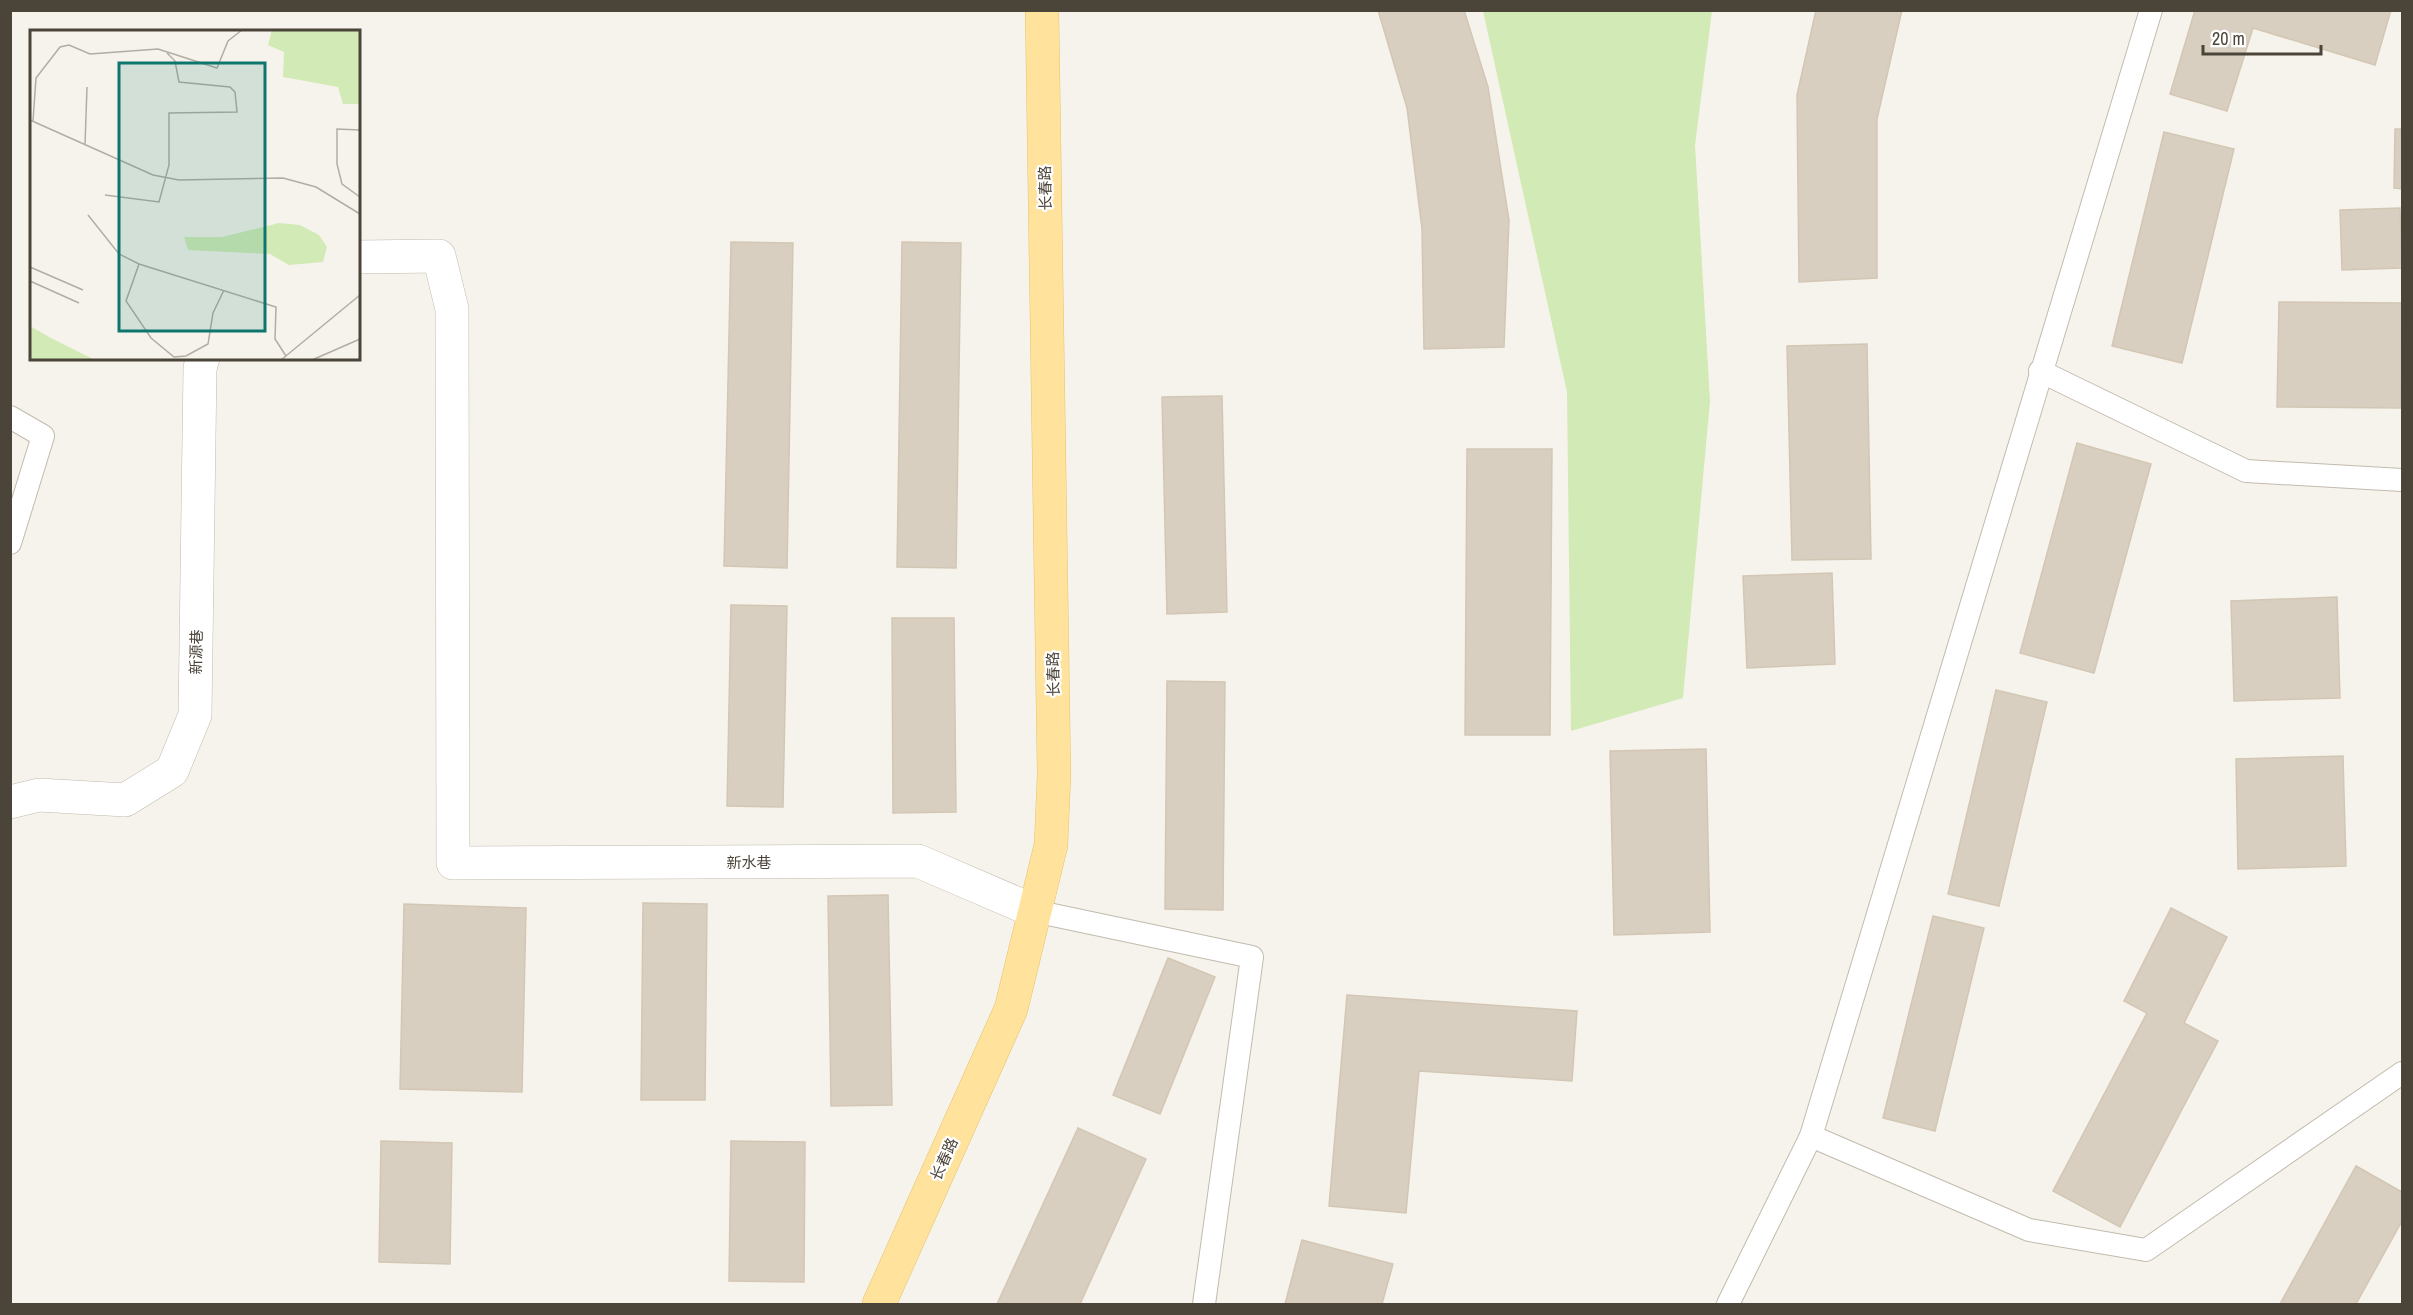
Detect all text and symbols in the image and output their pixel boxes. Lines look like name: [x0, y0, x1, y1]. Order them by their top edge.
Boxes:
scale bar: [2203, 18, 2322, 56]
text: 20 m: [2212, 26, 2245, 51]
inset map: [30, 30, 360, 360]
street label: 长春路: [1034, 165, 1056, 211]
street label: 新源巷: [185, 629, 207, 675]
street label: 长春路: [1042, 651, 1064, 697]
street label: 新水巷: [726, 852, 772, 873]
street label: 长春路: [925, 1134, 963, 1184]

